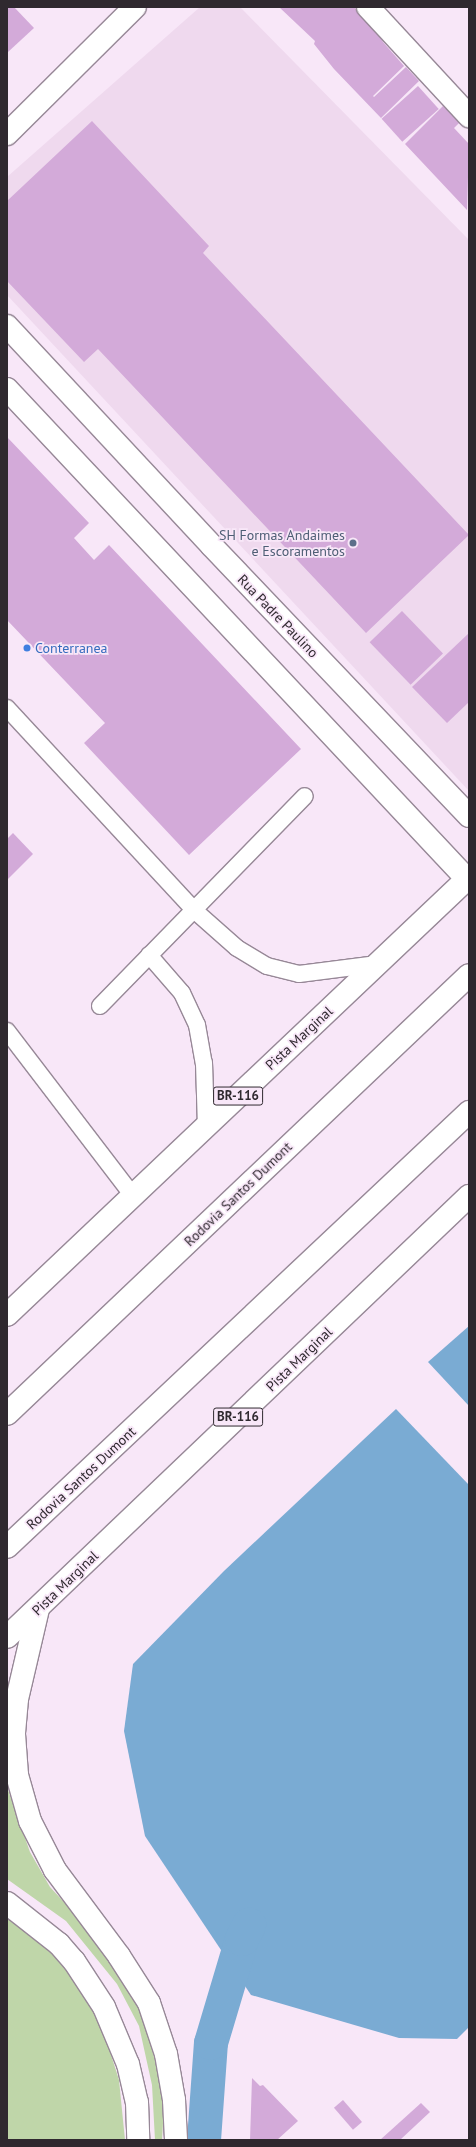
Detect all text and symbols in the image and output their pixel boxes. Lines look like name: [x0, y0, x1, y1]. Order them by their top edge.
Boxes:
place label: SH Formas Andaimes e Escoramentos: [219, 527, 345, 560]
marker: SH Formas Andaimes e Escoramentos: [348, 538, 358, 548]
street label: Rua Padre Paulino: [234, 571, 322, 661]
place label: Conterranea: [35, 640, 108, 656]
marker: Conterranea: [22, 643, 32, 653]
street label: Pista Marginal: [262, 1003, 336, 1073]
road number: BR-116: [213, 1085, 263, 1107]
street label: Rodovia Santos Dumont: [181, 1138, 295, 1250]
street label: Pista Marginal: [262, 1323, 336, 1395]
road number: BR-116: [213, 1406, 263, 1428]
street label: Rodovia Santos Dumont: [23, 1423, 139, 1533]
street label: Pista Marginal: [28, 1547, 102, 1619]

